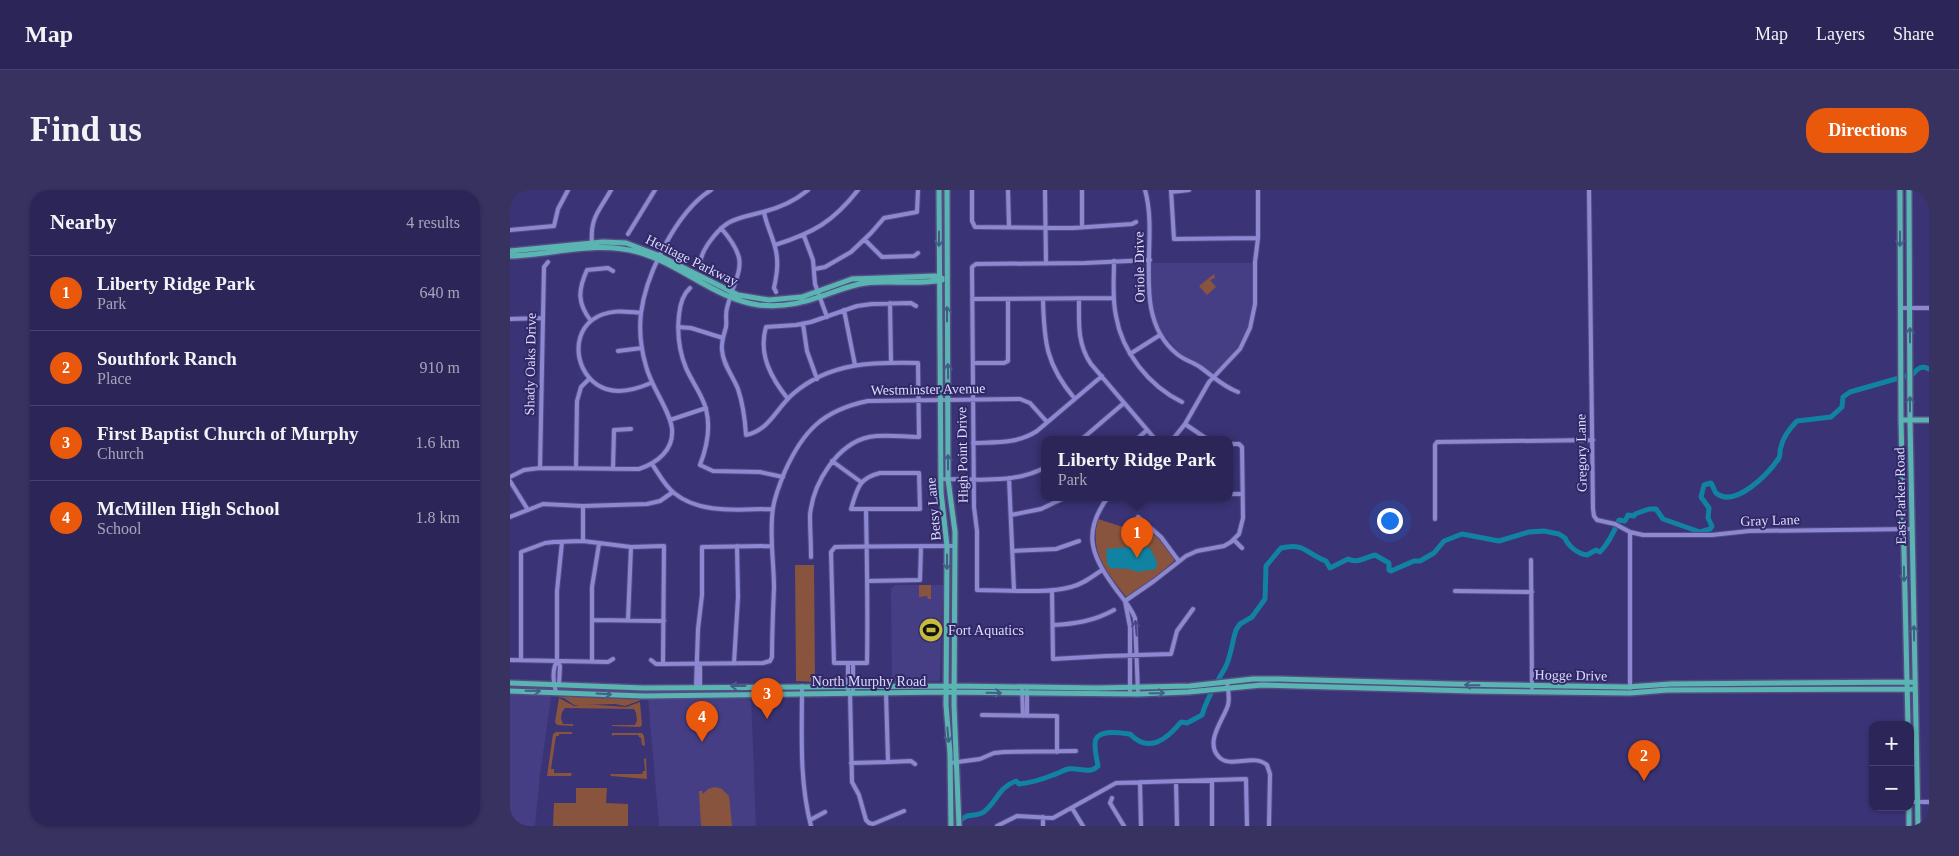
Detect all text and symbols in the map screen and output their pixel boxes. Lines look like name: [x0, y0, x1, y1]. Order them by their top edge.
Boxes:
text: Map: [25, 21, 73, 47]
text: Map: [1755, 24, 1788, 44]
text: Layers: [1816, 24, 1865, 44]
text: Share: [1893, 24, 1934, 44]
button: Directions: [1806, 108, 1929, 153]
text: Find us: [30, 110, 142, 149]
text: Nearby: [50, 210, 117, 234]
text: 4 results: [406, 214, 460, 231]
one-way arrow: [935, 230, 944, 246]
one-way arrow: [1895, 230, 1905, 246]
street label: Oriole Drive: [1131, 231, 1148, 303]
street label: Heritage Parkway: [643, 232, 740, 289]
text: Liberty Ridge Park: [97, 273, 255, 294]
text: 1: [62, 284, 70, 301]
text: 640 m: [420, 284, 460, 301]
text: Park: [97, 295, 126, 312]
one-way arrow: [942, 307, 952, 323]
street label: Shady Oaks Drive: [522, 313, 539, 415]
one-way arrow: [1905, 328, 1915, 344]
text: Southfork Ranch: [97, 348, 237, 369]
text: 2: [62, 359, 70, 376]
text: 910 m: [420, 359, 460, 376]
one-way arrow: [943, 363, 953, 380]
text: Place: [97, 370, 132, 387]
street label: Westminster Avenue: [870, 381, 986, 398]
one-way arrow: [1905, 396, 1915, 412]
street label: High Point Drive: [954, 407, 971, 503]
street label: Gregory Lane: [1573, 414, 1590, 492]
text: First Baptist Church of Murphy: [97, 423, 358, 444]
text: 3: [62, 434, 70, 451]
text: 1.6 km: [416, 434, 460, 451]
popup: [1041, 436, 1233, 501]
text: Church: [97, 445, 144, 462]
street label: East Parker Road: [1892, 447, 1909, 545]
text: Liberty Ridge Park: [1058, 449, 1216, 470]
one-way arrow: [943, 455, 953, 471]
text: Park: [1058, 471, 1087, 488]
street label: Betsy Lane: [923, 477, 944, 541]
text: McMillen High School: [97, 498, 280, 519]
your location: [1377, 508, 1403, 534]
text: 4: [62, 509, 70, 526]
text: 1.8 km: [416, 509, 460, 526]
street label: Gray Lane: [1740, 512, 1800, 529]
pin: 1: [1121, 517, 1153, 558]
text: School: [97, 520, 141, 537]
one-way arrow: [942, 554, 952, 570]
one-way arrow: [1899, 566, 1909, 582]
sports icon: Fort Aquatics: [918, 617, 944, 643]
one-way arrow: [1131, 621, 1141, 637]
place label: Fort Aquatics: [948, 623, 1024, 638]
one-way arrow: [1909, 626, 1919, 642]
street label: Hogge Drive: [1535, 667, 1607, 684]
street label: North Murphy Road: [812, 674, 926, 689]
pin: 3: [751, 678, 783, 719]
one-way arrow: [1465, 680, 1481, 690]
one-way arrow: [730, 681, 746, 691]
one-way arrow: [525, 687, 541, 696]
one-way arrow: [986, 688, 1002, 698]
one-way arrow: [1148, 688, 1164, 698]
one-way arrow: [596, 689, 612, 699]
pin: 4: [686, 701, 718, 742]
map controls: [1869, 721, 1914, 811]
button: +: [1869, 721, 1914, 766]
one-way arrow: [944, 726, 953, 742]
pin: 2: [1628, 740, 1660, 781]
button: −: [1869, 766, 1914, 811]

